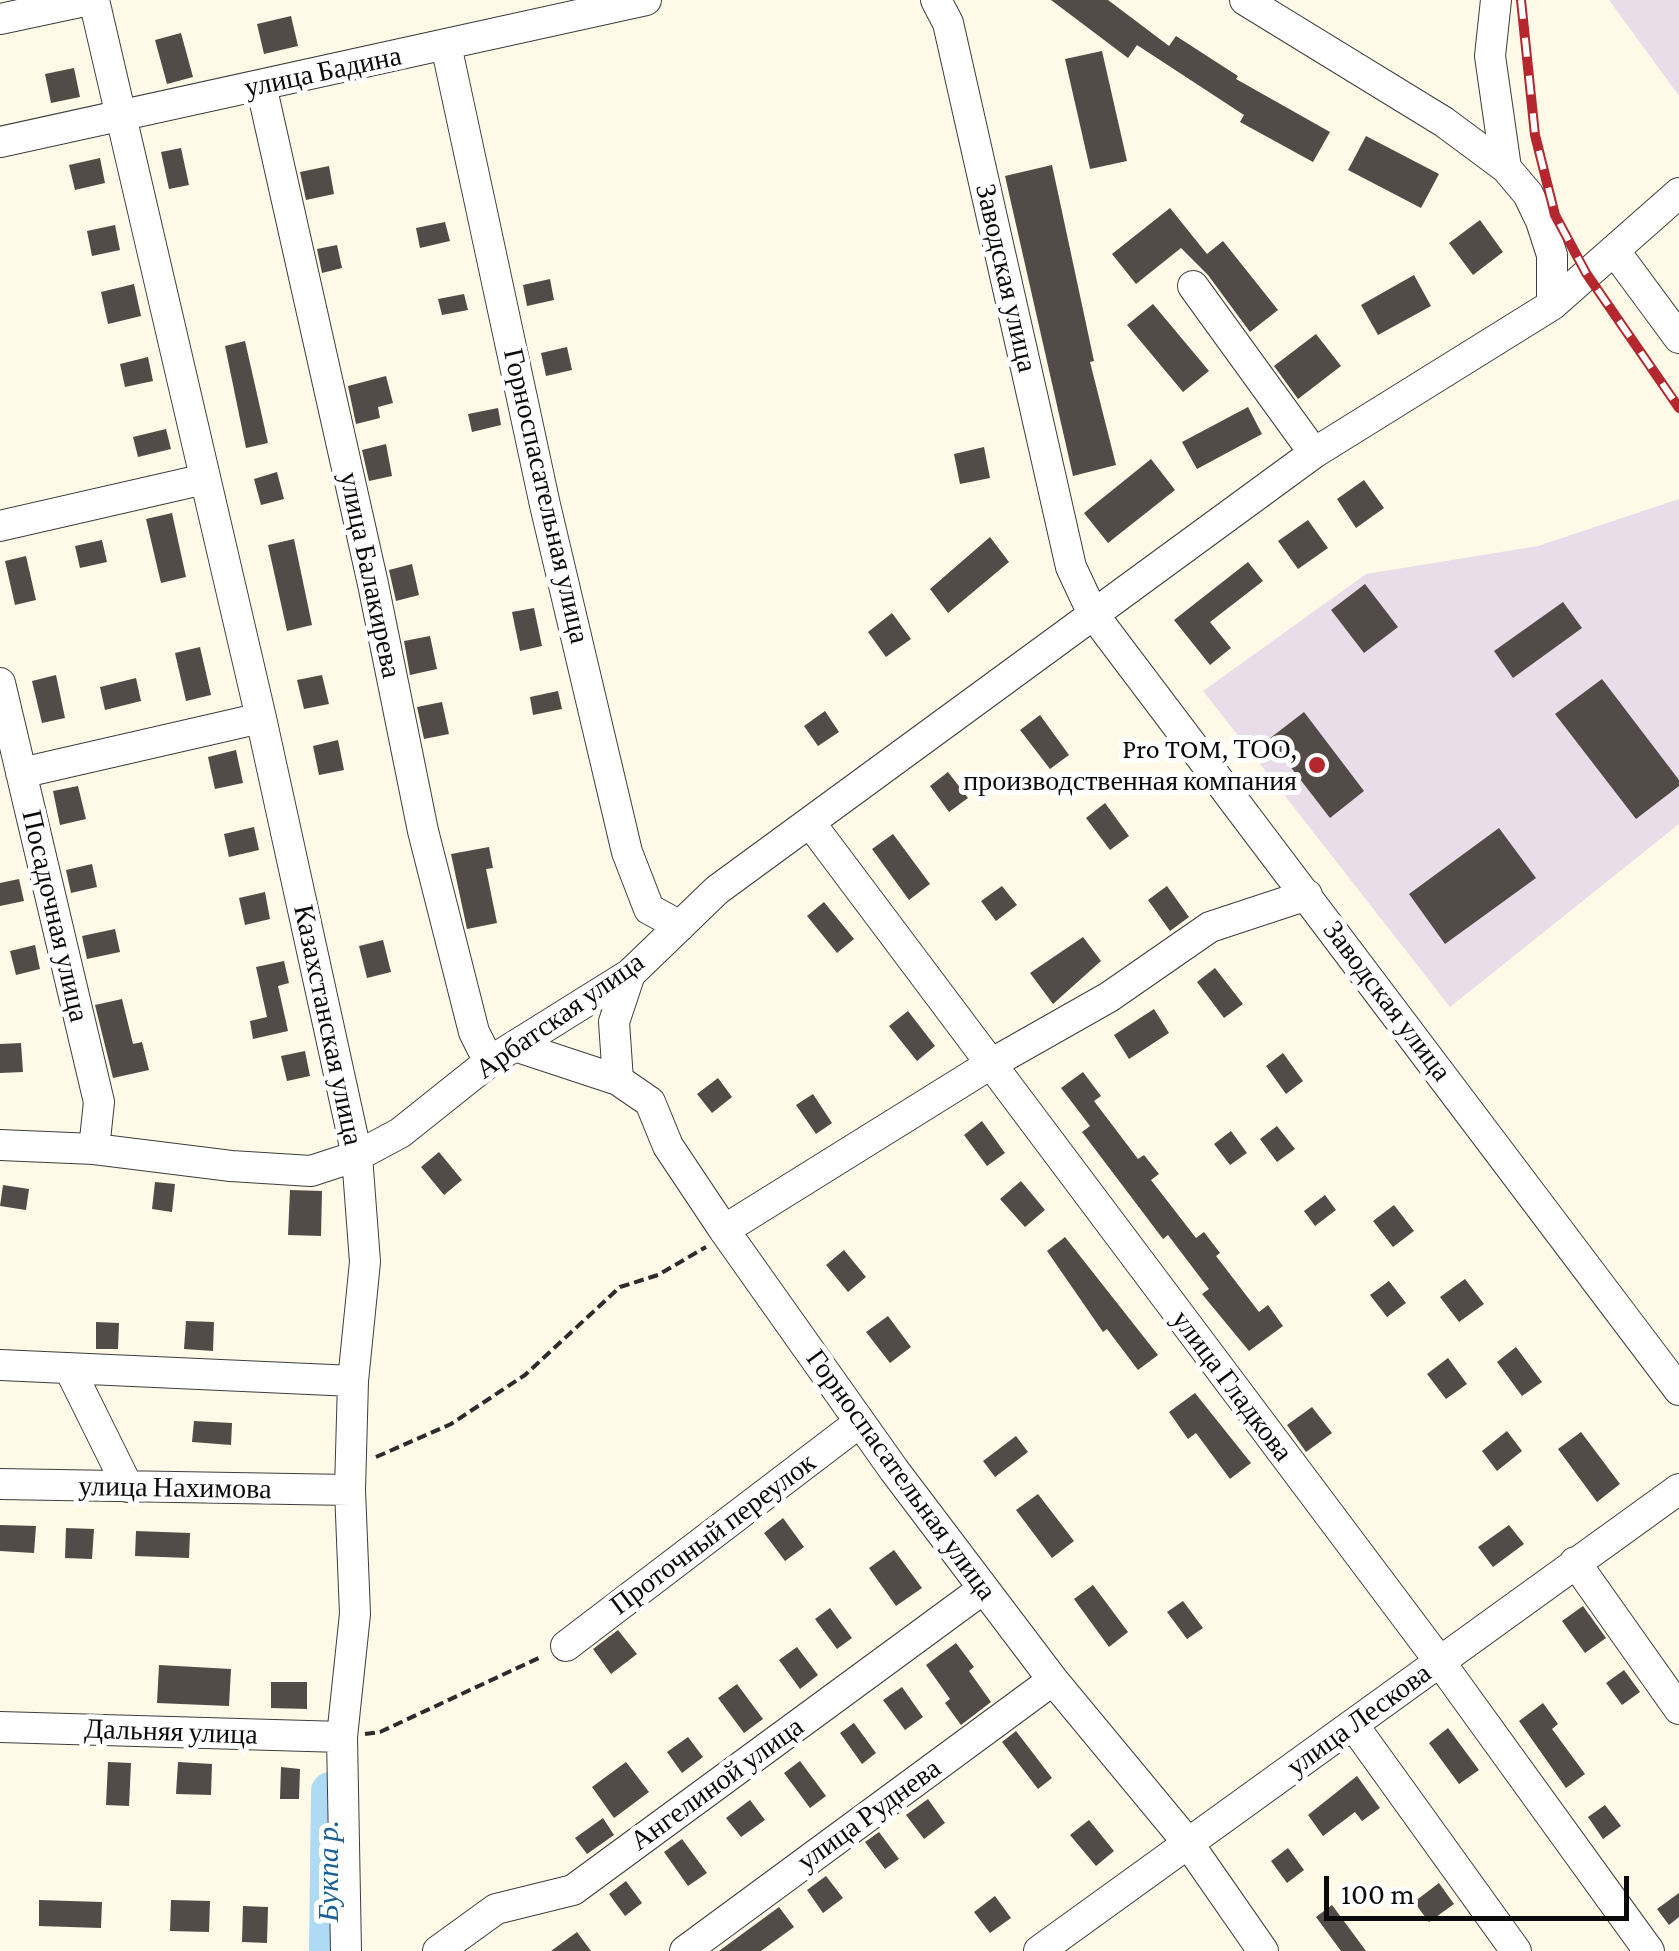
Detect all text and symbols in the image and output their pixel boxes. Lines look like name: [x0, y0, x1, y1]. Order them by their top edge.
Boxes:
street label: улица Бадина: [241, 39, 405, 105]
street label: Заводская улица: [968, 181, 1044, 375]
street label: Горноспасательная улица: [496, 345, 596, 647]
street label: улица Балакирева: [332, 469, 408, 681]
place label: Pro TOM, ТОО, производственная компания: [963, 732, 1297, 798]
marker: Pro TOM, ТОО, производственная компания: [1306, 754, 1328, 776]
street label: Посадочная улица: [14, 807, 96, 1025]
street label: Казахстанская улица: [286, 902, 370, 1148]
street label: Заводская улица: [1316, 914, 1458, 1088]
street label: Арбатская улица: [469, 945, 651, 1087]
street label: улица Гладкова: [1164, 1304, 1300, 1468]
street label: Горноспасательная улица: [799, 1343, 1003, 1607]
street label: Проточный переулок: [604, 1446, 822, 1622]
street label: улица Нахимова: [78, 1470, 272, 1506]
street label: улица Лескова: [1280, 1656, 1438, 1784]
street label: Ангелиной улица: [624, 1710, 810, 1858]
street label: Дальняя улица: [84, 1712, 258, 1752]
street label: улица Руднева: [791, 1752, 947, 1878]
water label: Букпа р.: [311, 1820, 347, 1922]
scale bar: [1329, 1856, 1634, 1918]
text: 100 m: [1341, 1877, 1415, 1910]

